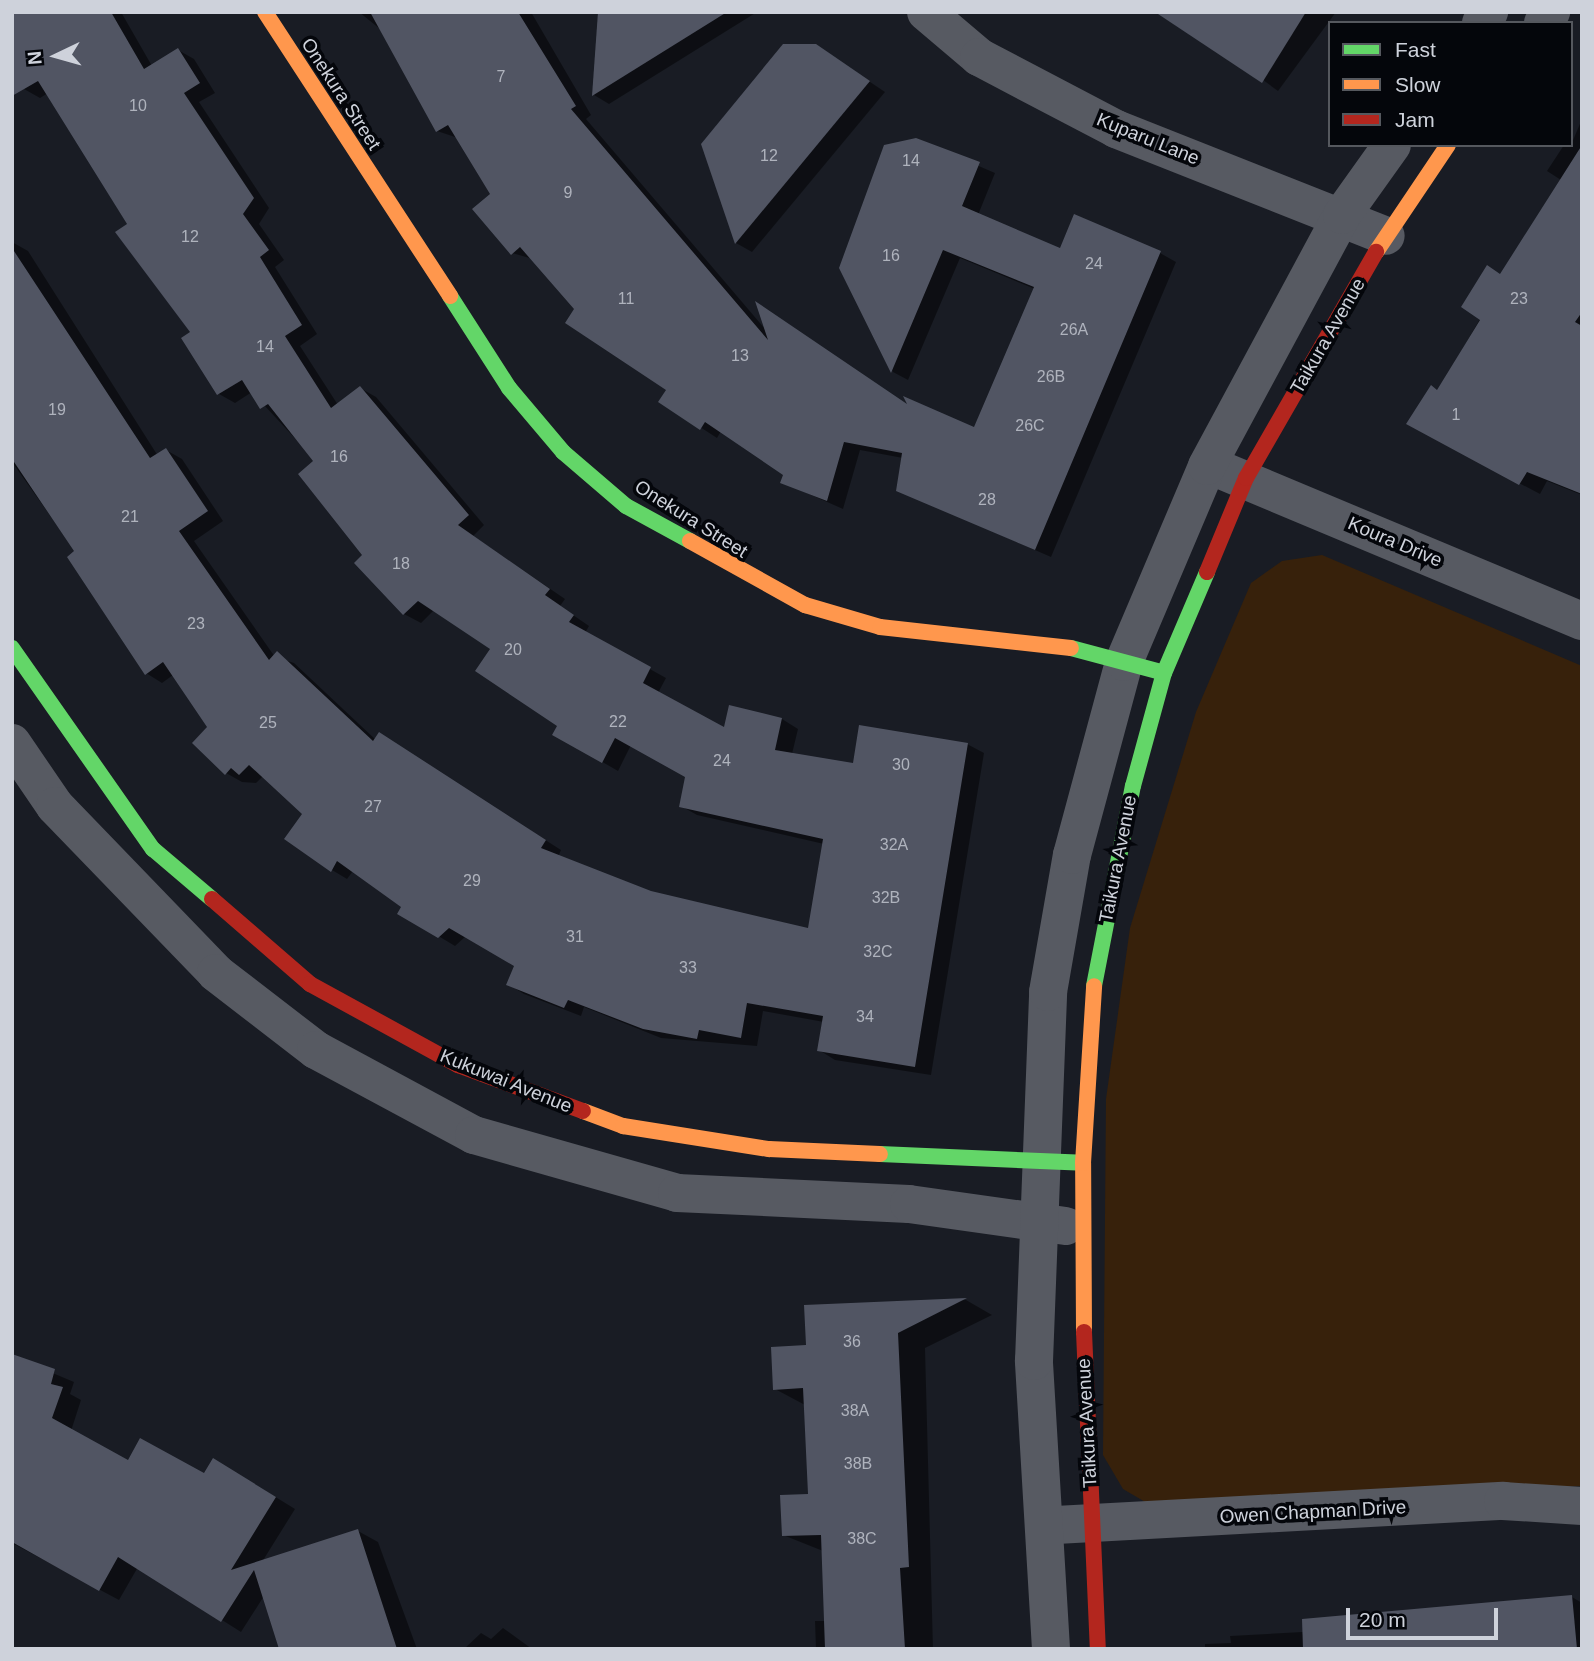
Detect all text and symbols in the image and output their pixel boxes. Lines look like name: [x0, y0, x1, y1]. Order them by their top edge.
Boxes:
north arrow: [21, 21, 91, 91]
legend: [1328, 21, 1573, 147]
street label: Onekura Street: [296, 34, 386, 154]
text: Fast: [1395, 38, 1436, 61]
text: N: [24, 50, 46, 66]
house number: 7: [497, 67, 505, 87]
text: Slow: [1395, 73, 1441, 96]
house number: 10: [129, 96, 147, 116]
street label: Kuparu Lane: [1093, 108, 1203, 170]
text: Jam: [1395, 108, 1435, 131]
house number: 12: [760, 146, 778, 166]
house number: 14: [902, 151, 920, 171]
house number: 9: [564, 183, 572, 203]
house number: 12: [181, 227, 199, 247]
house number: 16: [882, 246, 900, 266]
house number: 24: [1085, 254, 1103, 274]
street label: Taikura Avenue: [1285, 274, 1371, 398]
house number: 11: [618, 289, 634, 309]
house number: 23: [1510, 289, 1528, 309]
house number: 26A: [1060, 320, 1088, 340]
house number: 14: [256, 337, 274, 357]
house number: 13: [731, 346, 749, 366]
house number: 26B: [1037, 367, 1065, 387]
house number: 19: [48, 400, 66, 420]
house number: 1: [1452, 405, 1460, 425]
house number: 26C: [1015, 416, 1045, 436]
house number: 16: [330, 447, 348, 467]
street label: Onekura Street: [630, 475, 752, 563]
house number: 28: [978, 490, 996, 510]
house number: 21: [121, 507, 139, 527]
street label: Koura Drive: [1344, 512, 1446, 572]
house number: 18: [392, 554, 410, 574]
house number: 23: [187, 614, 205, 634]
house number: 20: [504, 640, 522, 660]
house number: 22: [609, 712, 627, 732]
house number: 25: [259, 713, 277, 733]
house number: 24: [713, 751, 731, 771]
house number: 30: [892, 755, 910, 775]
street label: Taikura Avenue: [1094, 793, 1142, 925]
house number: 27: [364, 797, 382, 817]
house number: 32A: [880, 835, 908, 855]
house number: 29: [463, 871, 481, 891]
house number: 32B: [872, 888, 900, 908]
house number: 31: [566, 927, 584, 947]
house number: 32C: [863, 942, 893, 962]
house number: 33: [679, 958, 697, 978]
house number: 34: [856, 1007, 874, 1027]
street label: Kukuwai Avenue: [436, 1044, 576, 1118]
house number: 36: [843, 1332, 861, 1352]
street label: Taikura Avenue: [1072, 1357, 1102, 1489]
house number: 38A: [841, 1401, 869, 1421]
house number: 38B: [844, 1454, 872, 1474]
street label: Owen Chapman Drive: [1219, 1496, 1407, 1528]
house number: 38C: [847, 1529, 877, 1549]
scale bar: [1349, 1594, 1501, 1638]
text: 20 m: [1359, 1608, 1406, 1631]

